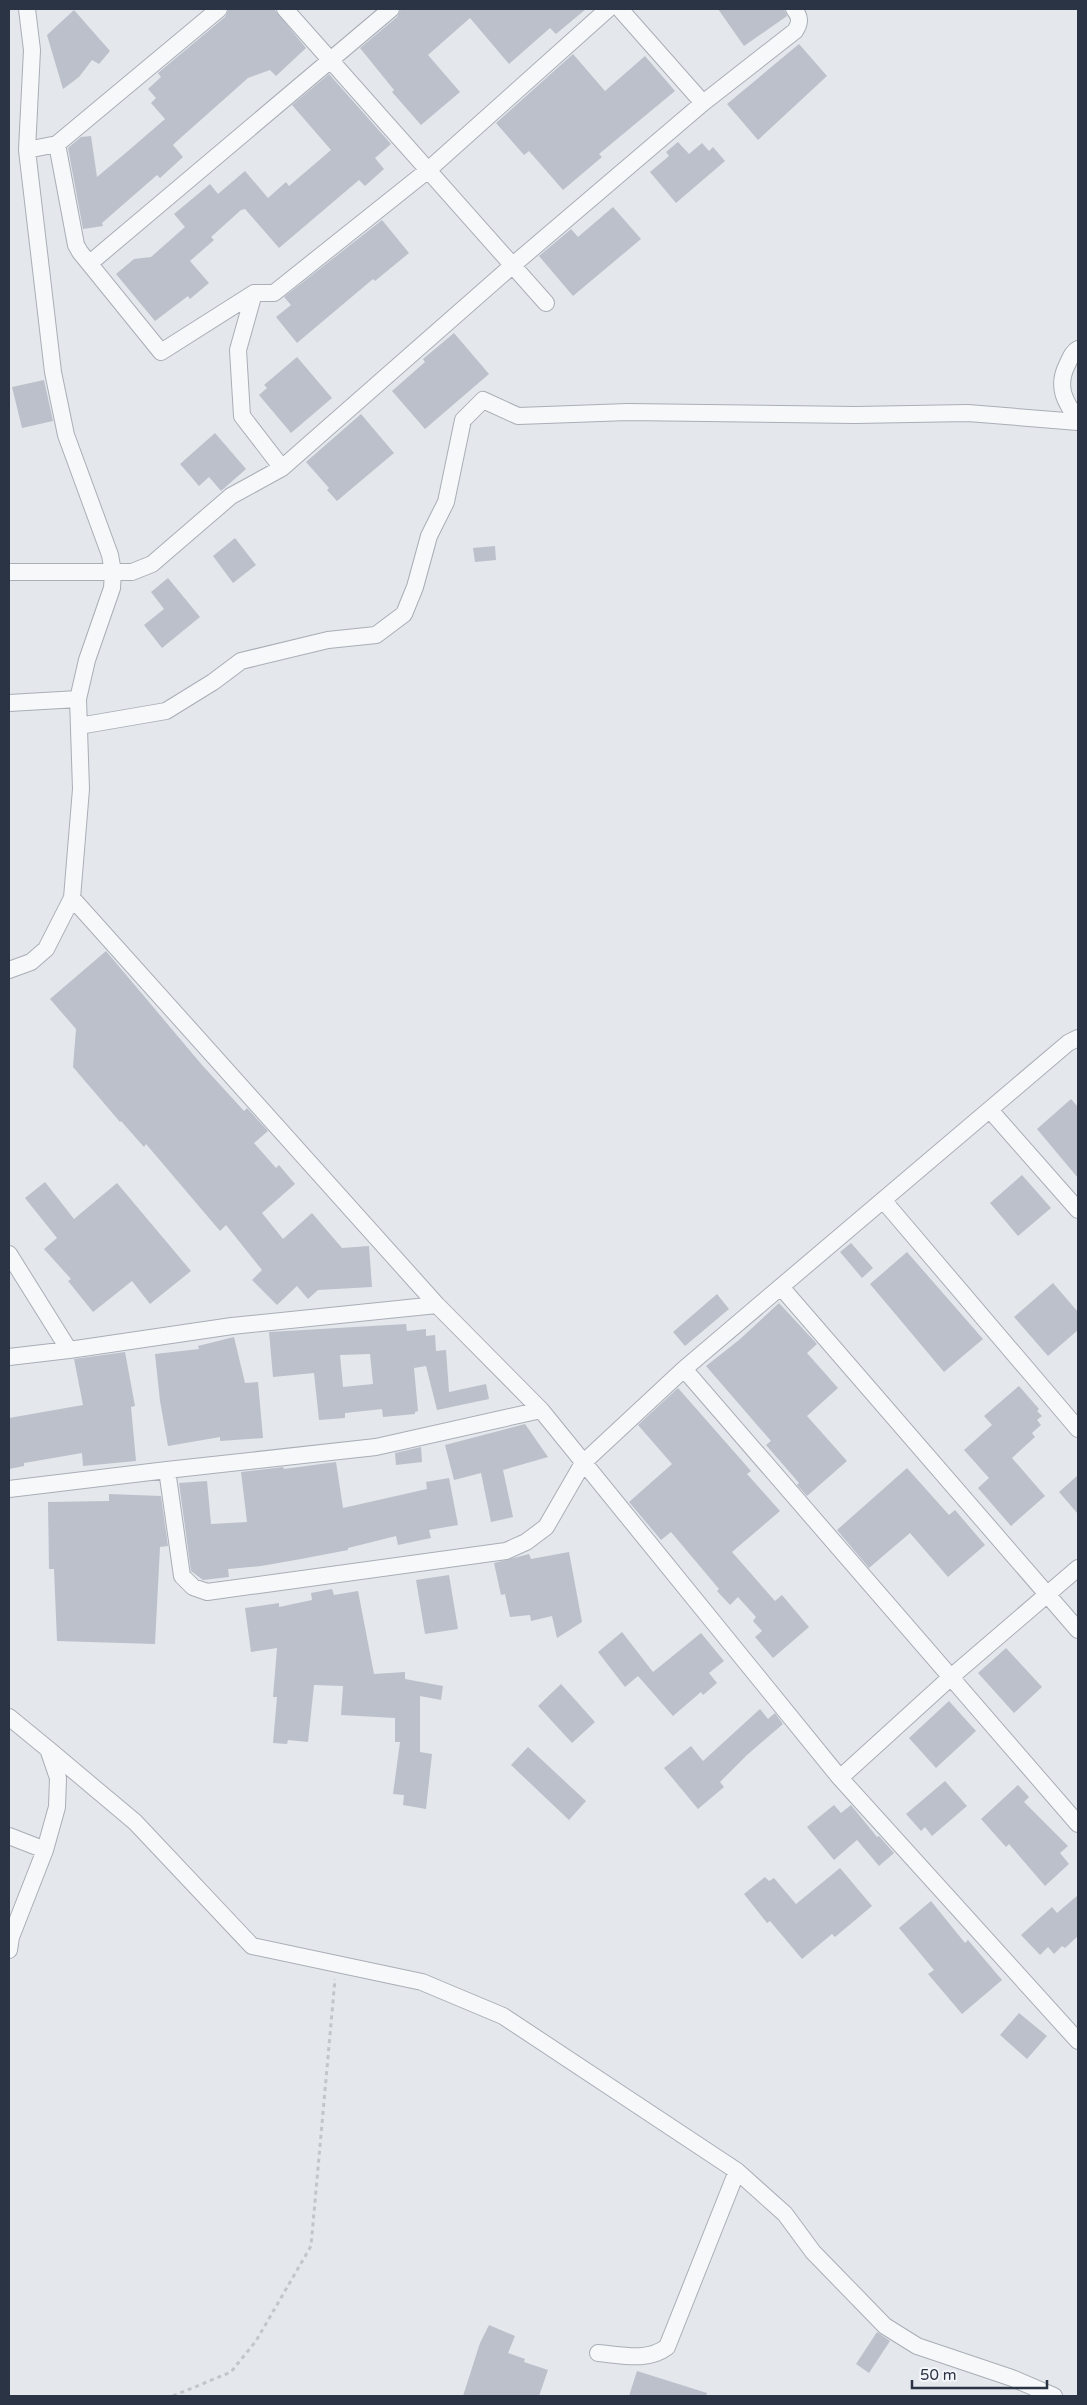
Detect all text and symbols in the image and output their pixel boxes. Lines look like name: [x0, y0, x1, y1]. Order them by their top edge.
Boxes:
scale bar: [912, 2358, 1047, 2390]
text: 50 m: [920, 2366, 957, 2384]

